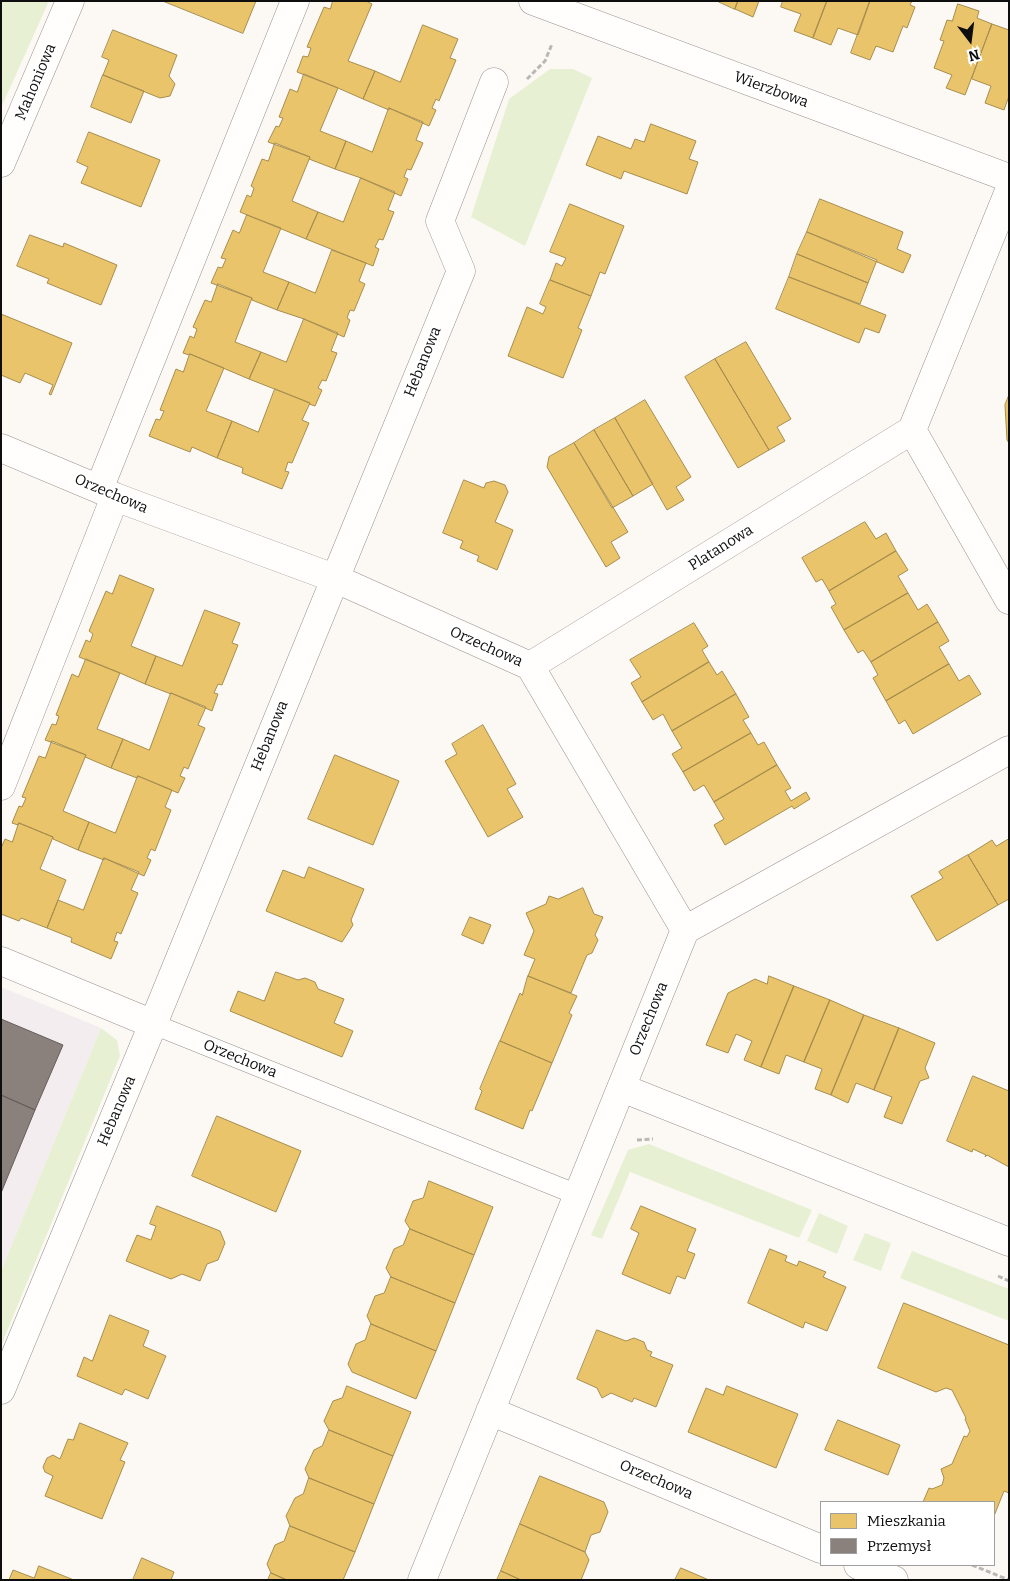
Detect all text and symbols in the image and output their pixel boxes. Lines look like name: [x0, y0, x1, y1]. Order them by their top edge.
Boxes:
north arrow: [945, 15, 995, 65]
street label: Mahoniowa: [12, 41, 60, 123]
text: N: [967, 45, 981, 65]
street label: Wierzbowa: [731, 68, 811, 112]
street label: Hebanowa: [401, 324, 445, 400]
street label: Orzechowa: [72, 470, 150, 518]
street label: Platanowa: [686, 521, 756, 575]
street label: Orzechowa: [447, 623, 525, 671]
street label: Hebanowa: [248, 698, 292, 774]
street label: Orzechowa: [626, 979, 672, 1059]
street label: Orzechowa: [200, 1036, 280, 1082]
street label: Hebanowa: [94, 1073, 140, 1149]
street label: Orzechowa: [617, 1456, 695, 1504]
legend: [820, 1501, 995, 1566]
text: Mieszkania: [867, 1512, 946, 1530]
text: Przemysł: [867, 1537, 931, 1555]

